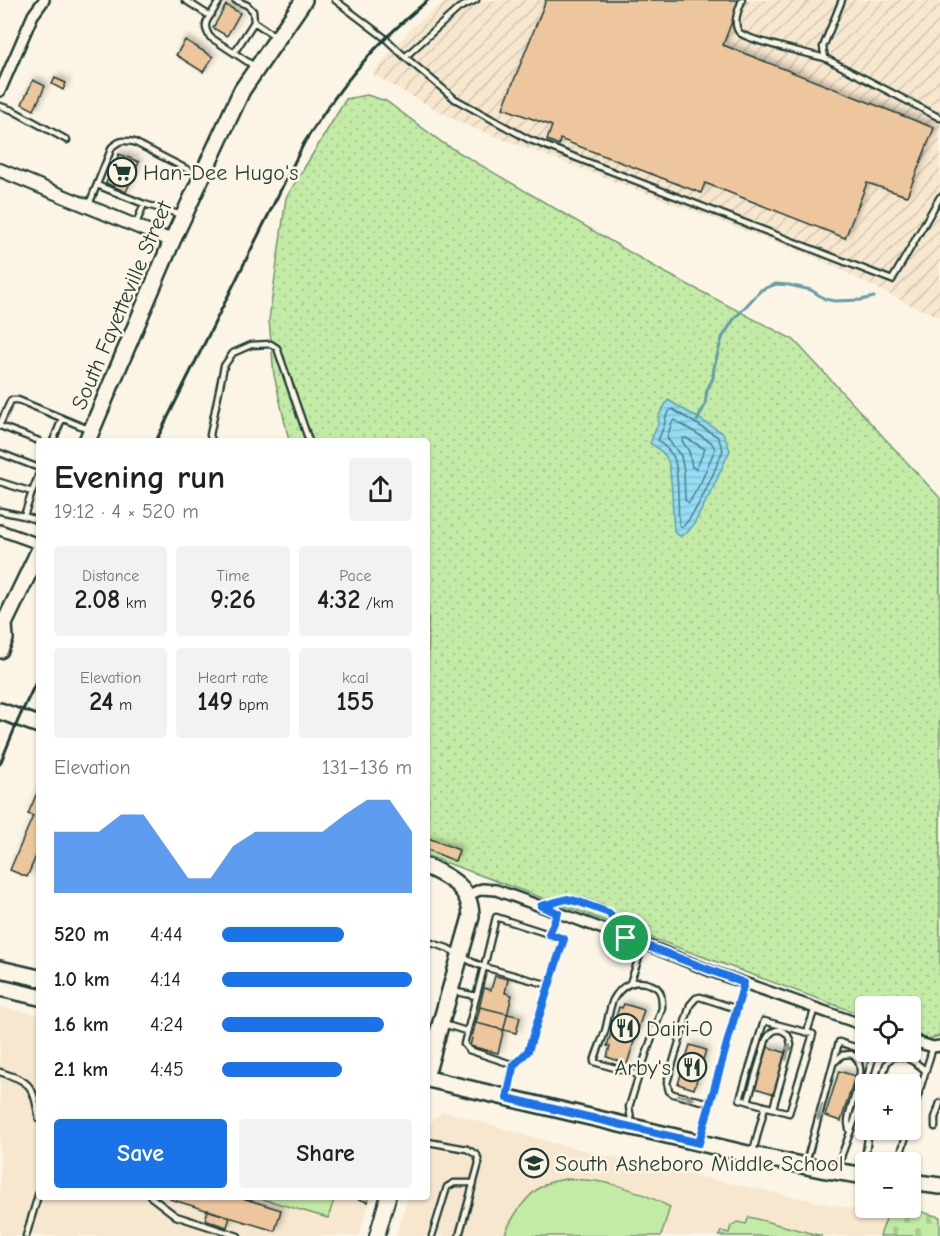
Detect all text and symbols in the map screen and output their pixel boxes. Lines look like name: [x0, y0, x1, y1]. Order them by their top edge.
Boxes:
supermarket icon: Han-Dee Hugo's: [106, 156, 138, 188]
place label: Han-Dee Hugo's: [143, 160, 298, 186]
street label: South Fayetteville Street: [66, 197, 178, 414]
text: Evening run: [54, 458, 225, 496]
button: share: [349, 458, 412, 521]
text: 19:12 · 4 × 520 m: [54, 500, 199, 523]
text: Distance: [82, 567, 139, 585]
text: Time: [216, 567, 250, 585]
text: Pace: [339, 567, 371, 585]
text: 2.08: [75, 585, 120, 615]
text: 9:26: [210, 585, 256, 615]
text: 4:32: [317, 585, 360, 615]
text: km: [120, 594, 147, 612]
text: /km: [360, 594, 394, 612]
text: Elevation: [80, 669, 141, 687]
text: Heart rate: [198, 669, 268, 687]
text: kcal: [342, 669, 369, 687]
text: 24: [89, 687, 114, 717]
text: 149: [197, 687, 233, 717]
text: 155: [336, 687, 374, 717]
text: m: [114, 696, 132, 714]
text: bpm: [233, 696, 269, 714]
text: Elevation: [54, 756, 131, 779]
text: 131–136 m: [322, 756, 412, 779]
pin: [600, 912, 651, 963]
icon: arrive: [609, 921, 642, 954]
text: 520 m: [54, 923, 109, 946]
text: 4:44: [150, 923, 183, 946]
text: 1.0 km: [54, 968, 110, 991]
text: 4:14: [150, 968, 181, 991]
map controls: [855, 996, 921, 1218]
button: locate: [855, 996, 921, 1062]
restaurant icon: Dairi-O: [609, 1012, 641, 1044]
text: 1.6 km: [54, 1013, 109, 1036]
text: 4:24: [150, 1013, 183, 1036]
place label: Dairi-O: [646, 1016, 713, 1042]
one-way arrow: [784, 1043, 794, 1061]
restaurant icon: Arby's: [676, 1051, 708, 1083]
place label: Arby's: [615, 1055, 671, 1081]
text: 2.1 km: [54, 1058, 108, 1081]
text: 4:45: [150, 1058, 184, 1081]
button: +: [855, 1074, 921, 1140]
one-way arrow: [677, 1093, 695, 1103]
one-way arrow: [815, 1103, 824, 1121]
button: Save: [54, 1119, 227, 1188]
button: Share: [239, 1119, 412, 1188]
school or university icon: South Asheboro Middle School: [518, 1147, 550, 1179]
place label: South Asheboro Middle School: [555, 1151, 844, 1177]
button: −: [855, 1152, 921, 1218]

